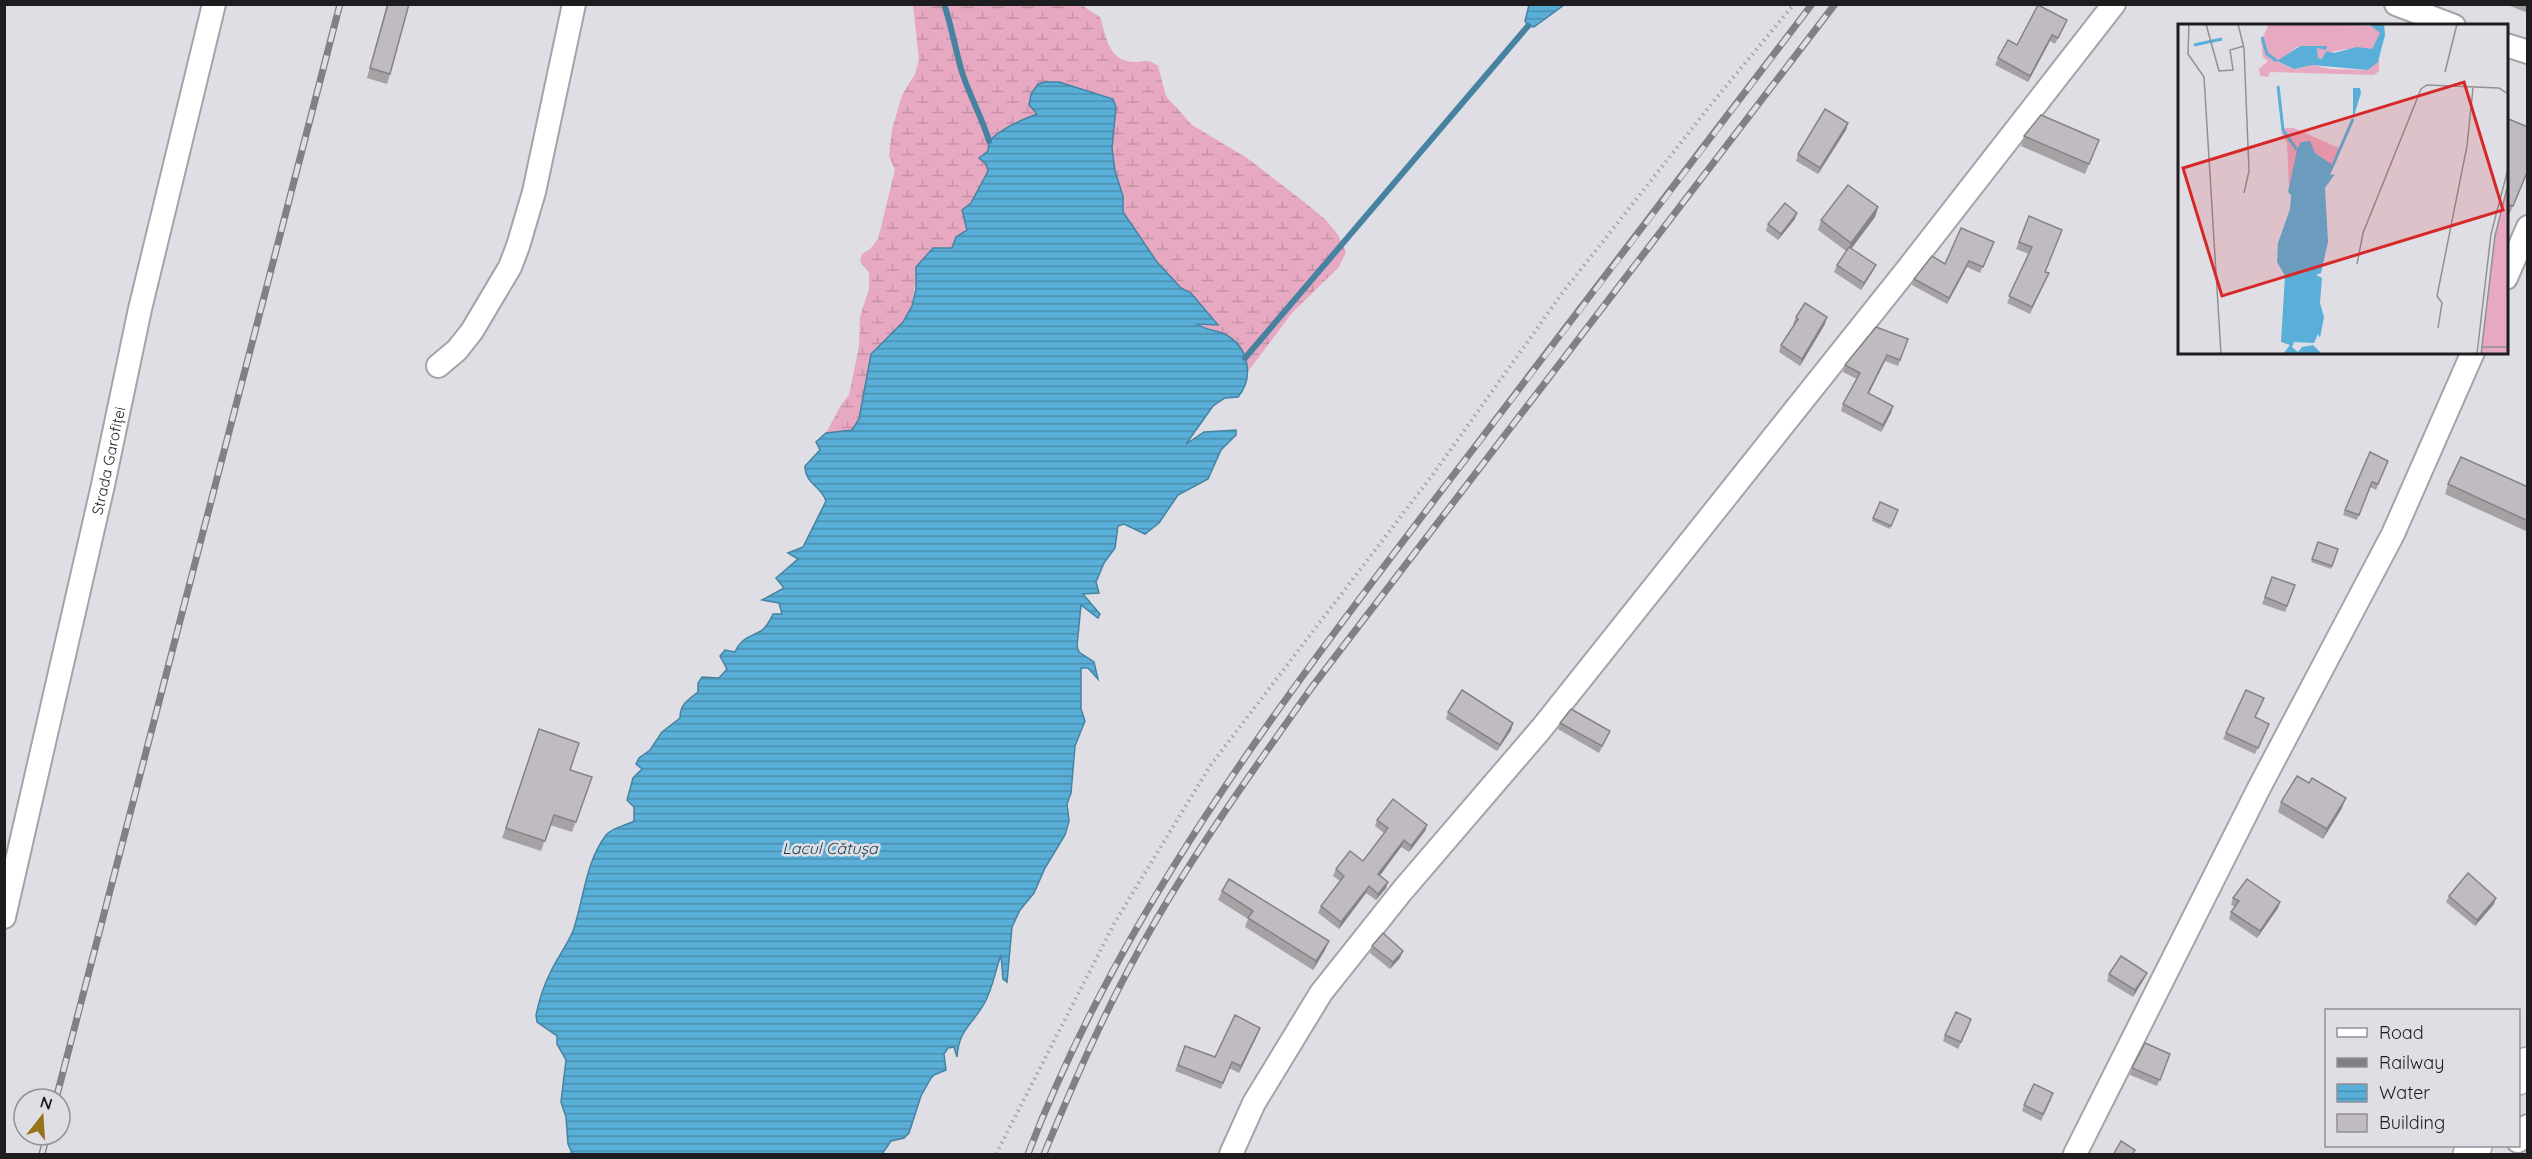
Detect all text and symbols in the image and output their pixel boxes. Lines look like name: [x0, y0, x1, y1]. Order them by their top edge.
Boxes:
inset map: [2178, 24, 2508, 354]
street label: Strada Garofiței: [87, 405, 129, 517]
water label: Lacul Cătușa: [782, 838, 879, 858]
legend: [2325, 1009, 2520, 1147]
text: Road: [2379, 1021, 2424, 1044]
text: Railway: [2379, 1051, 2445, 1074]
text: Water: [2379, 1081, 2430, 1104]
north arrow: [12, 1087, 72, 1147]
text: N: [38, 1091, 55, 1114]
text: Building: [2379, 1111, 2445, 1134]

